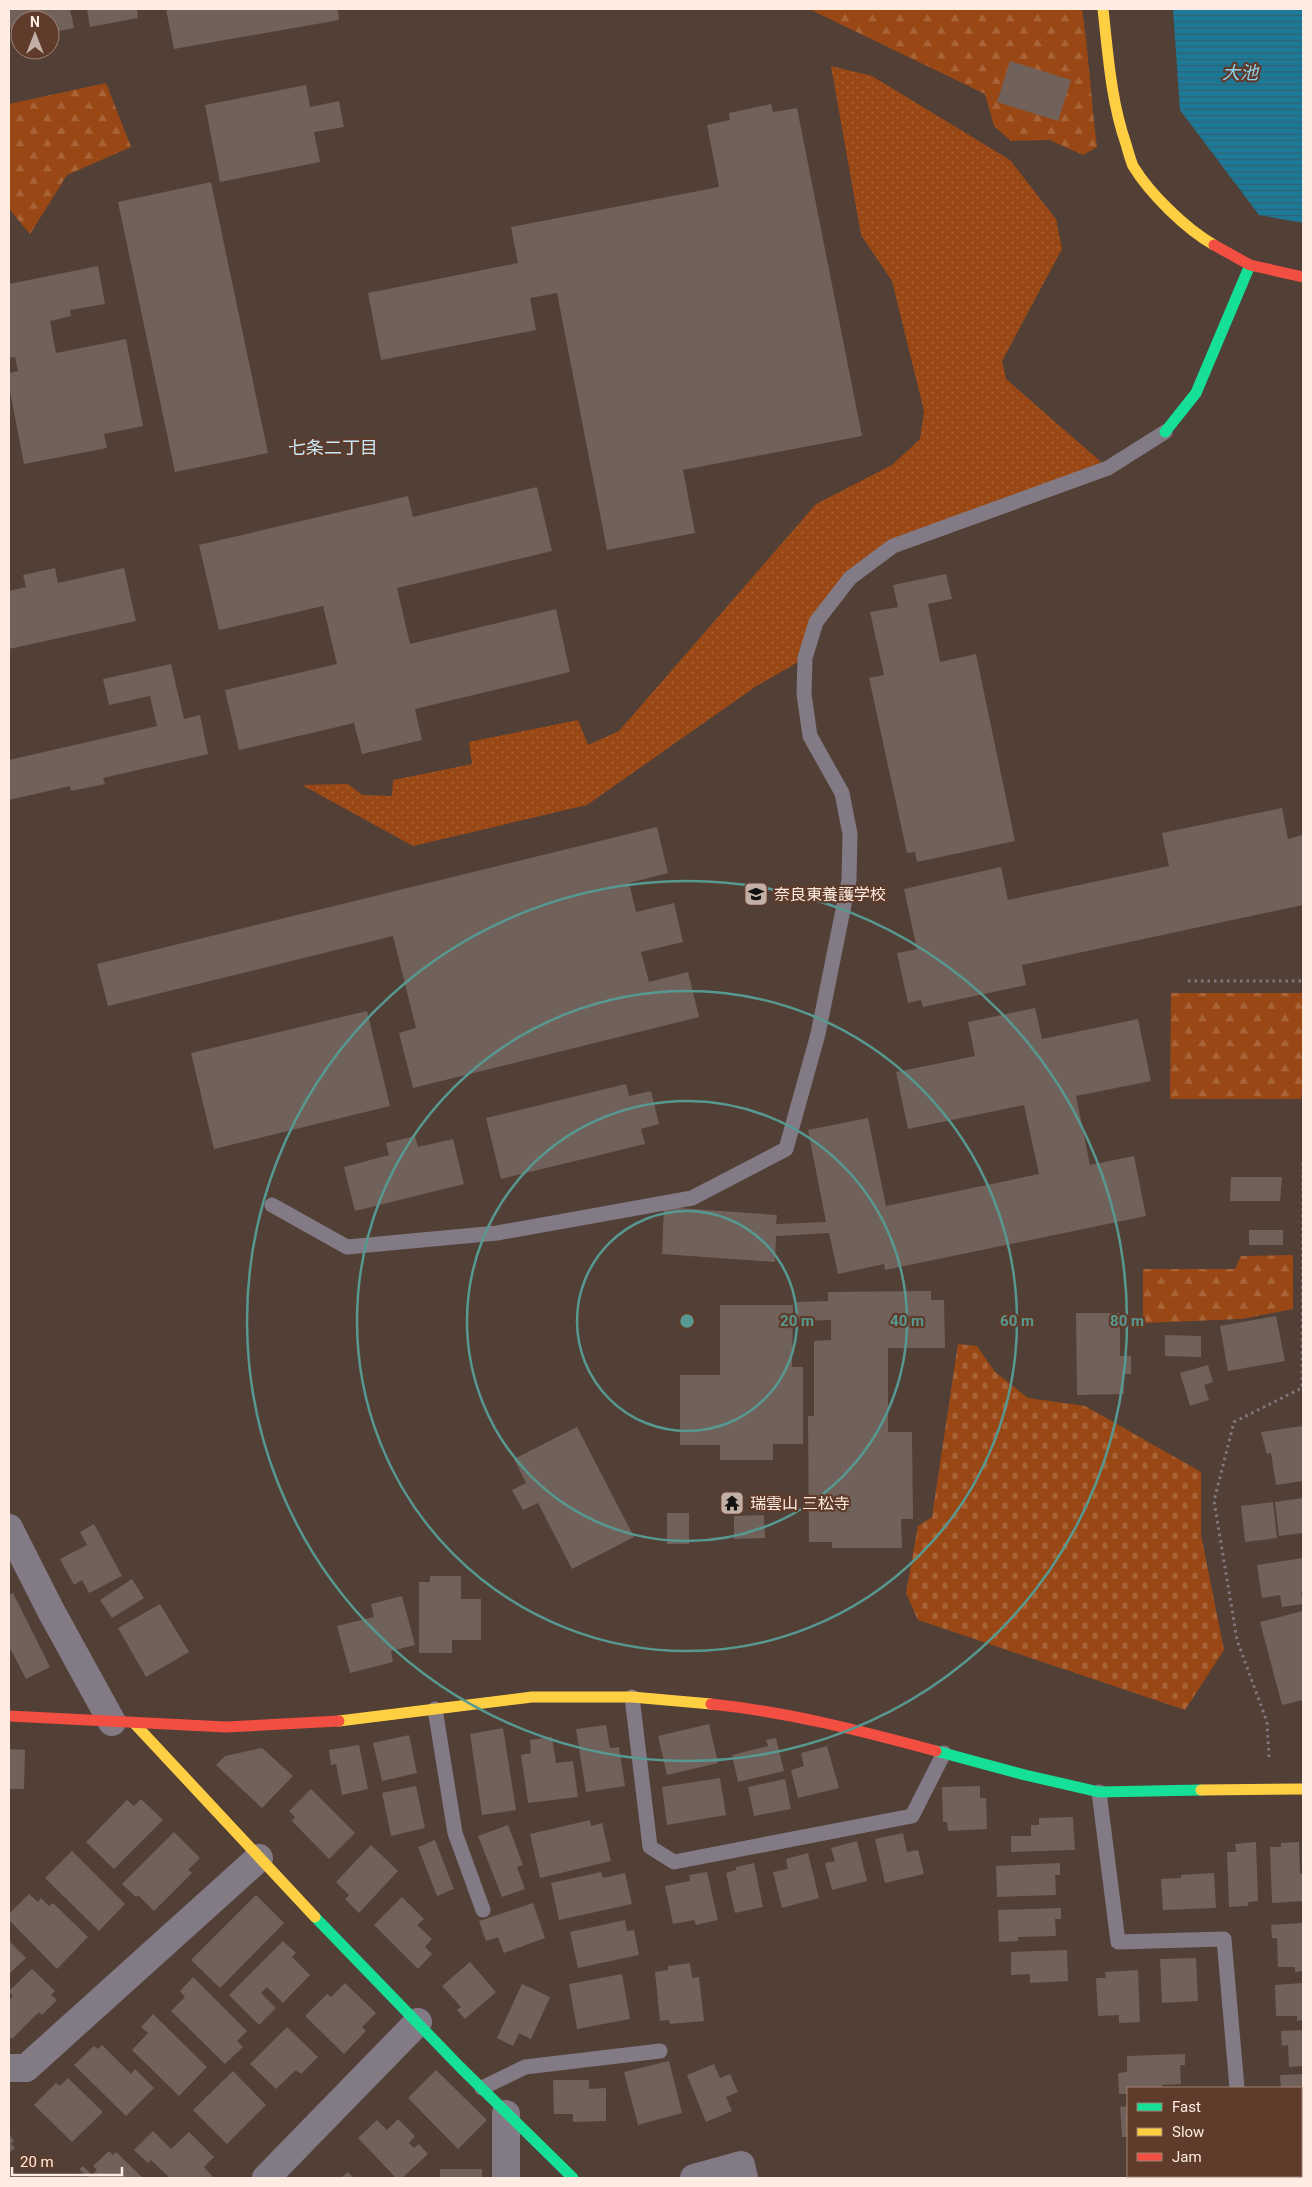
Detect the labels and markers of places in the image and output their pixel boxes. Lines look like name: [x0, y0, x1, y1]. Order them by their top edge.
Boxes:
school or university icon: 奈良東養護学校: [743, 881, 769, 907]
place label: 奈良東養護学校: [774, 885, 886, 904]
centre of rings: [678, 1312, 696, 1330]
temple icon: 瑞雲山 三松寺: [719, 1490, 745, 1516]
place label: 瑞雲山 三松寺: [750, 1494, 850, 1513]

